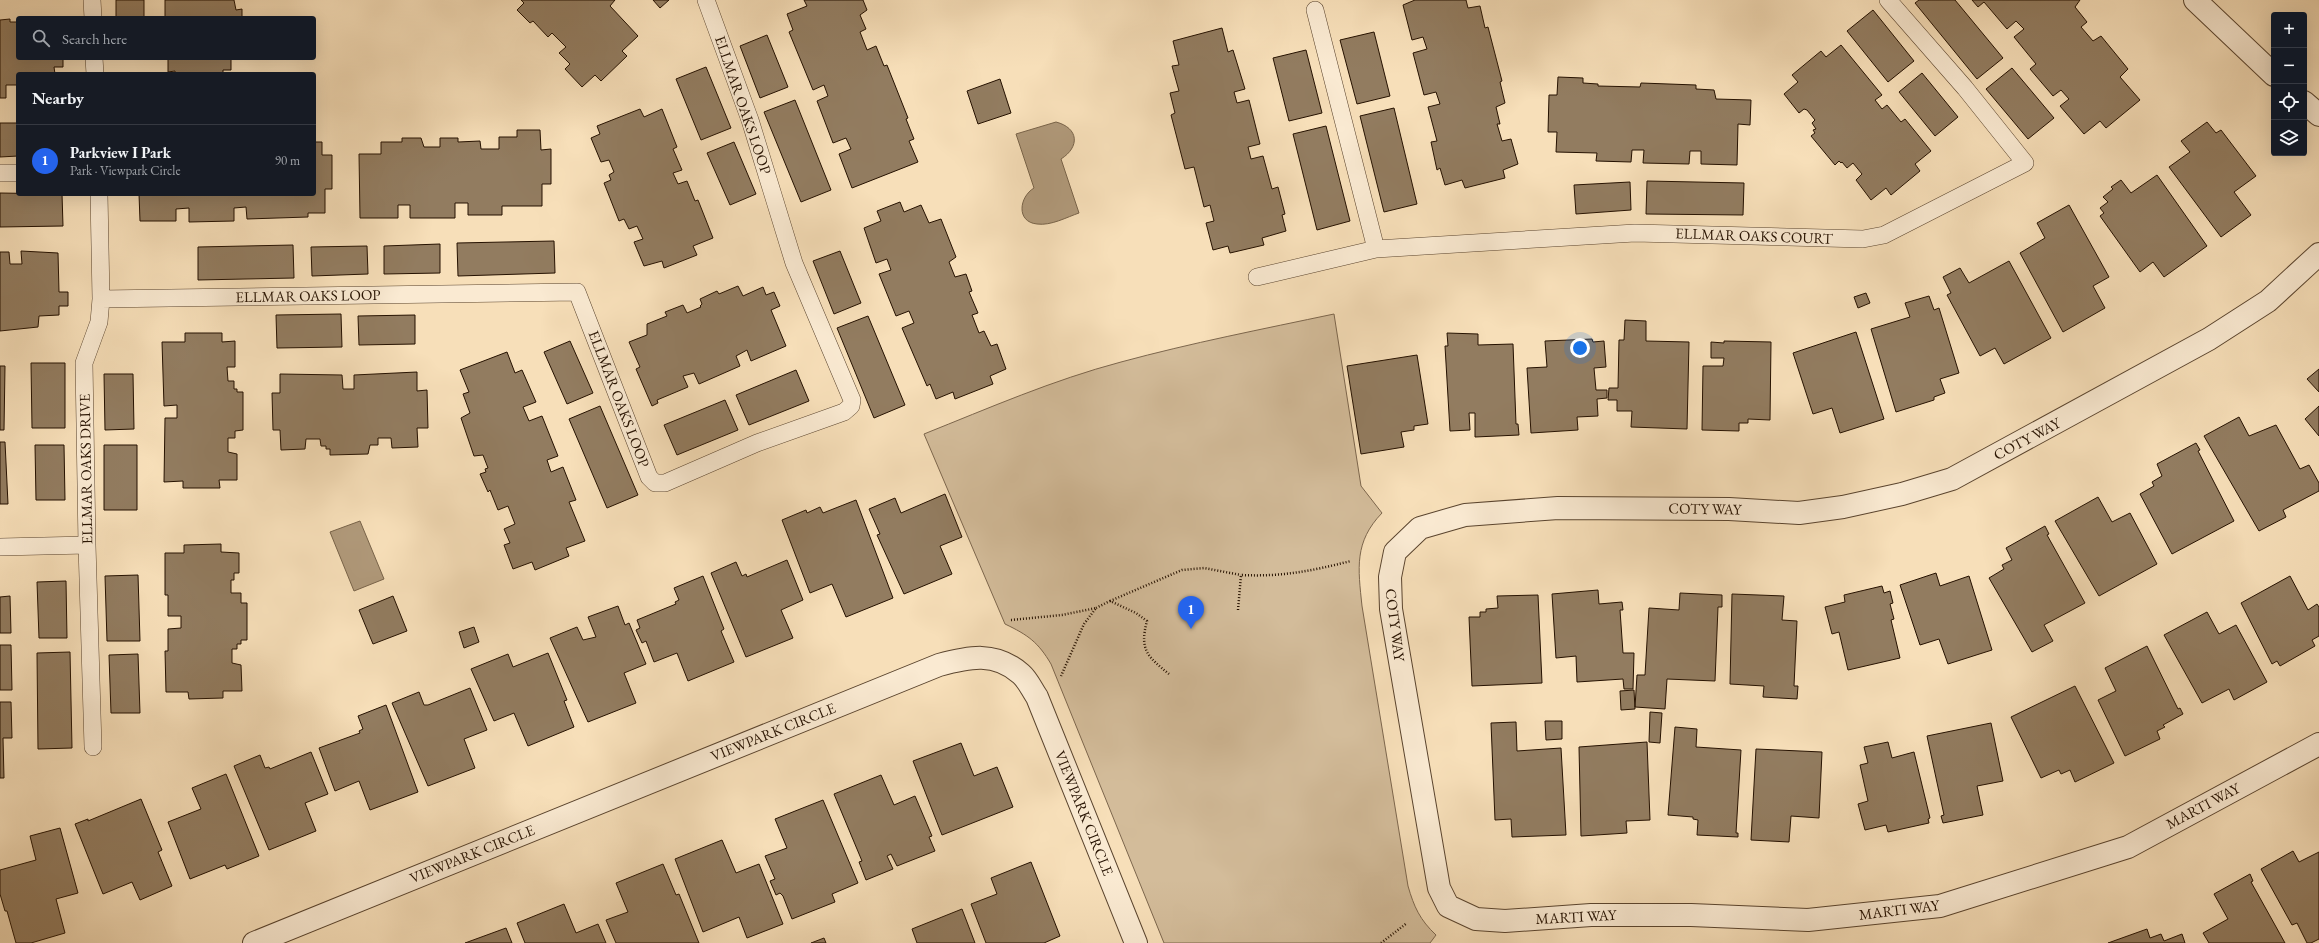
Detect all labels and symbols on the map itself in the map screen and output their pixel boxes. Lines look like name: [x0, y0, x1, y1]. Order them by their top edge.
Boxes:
street label: ELLMAR OAKS LOOP: [711, 33, 776, 177]
street label: ELLMAR OAKS COURT: [1675, 223, 1834, 248]
street label: ELLMAR OAKS LOOP: [235, 285, 381, 306]
street label: ELLMAR OAKS LOOP: [585, 328, 654, 470]
your location: [1570, 338, 1590, 358]
street label: ELLMAR OAKS DRIVE: [75, 393, 96, 545]
street label: COTY WAY: [1990, 412, 2065, 464]
street label: COTY WAY: [1668, 498, 1743, 519]
street label: COTY WAY: [1382, 587, 1410, 664]
pin: 1: [1178, 596, 1204, 629]
street label: VIEWPARK CIRCLE: [708, 698, 838, 765]
street label: VIEWPARK CIRCLE: [1051, 748, 1118, 878]
street label: MARTI WAY: [2163, 778, 2244, 833]
street label: VIEWPARK CIRCLE: [407, 820, 537, 887]
street label: MARTI WAY: [1858, 895, 1942, 924]
street label: MARTI WAY: [1535, 905, 1618, 928]

